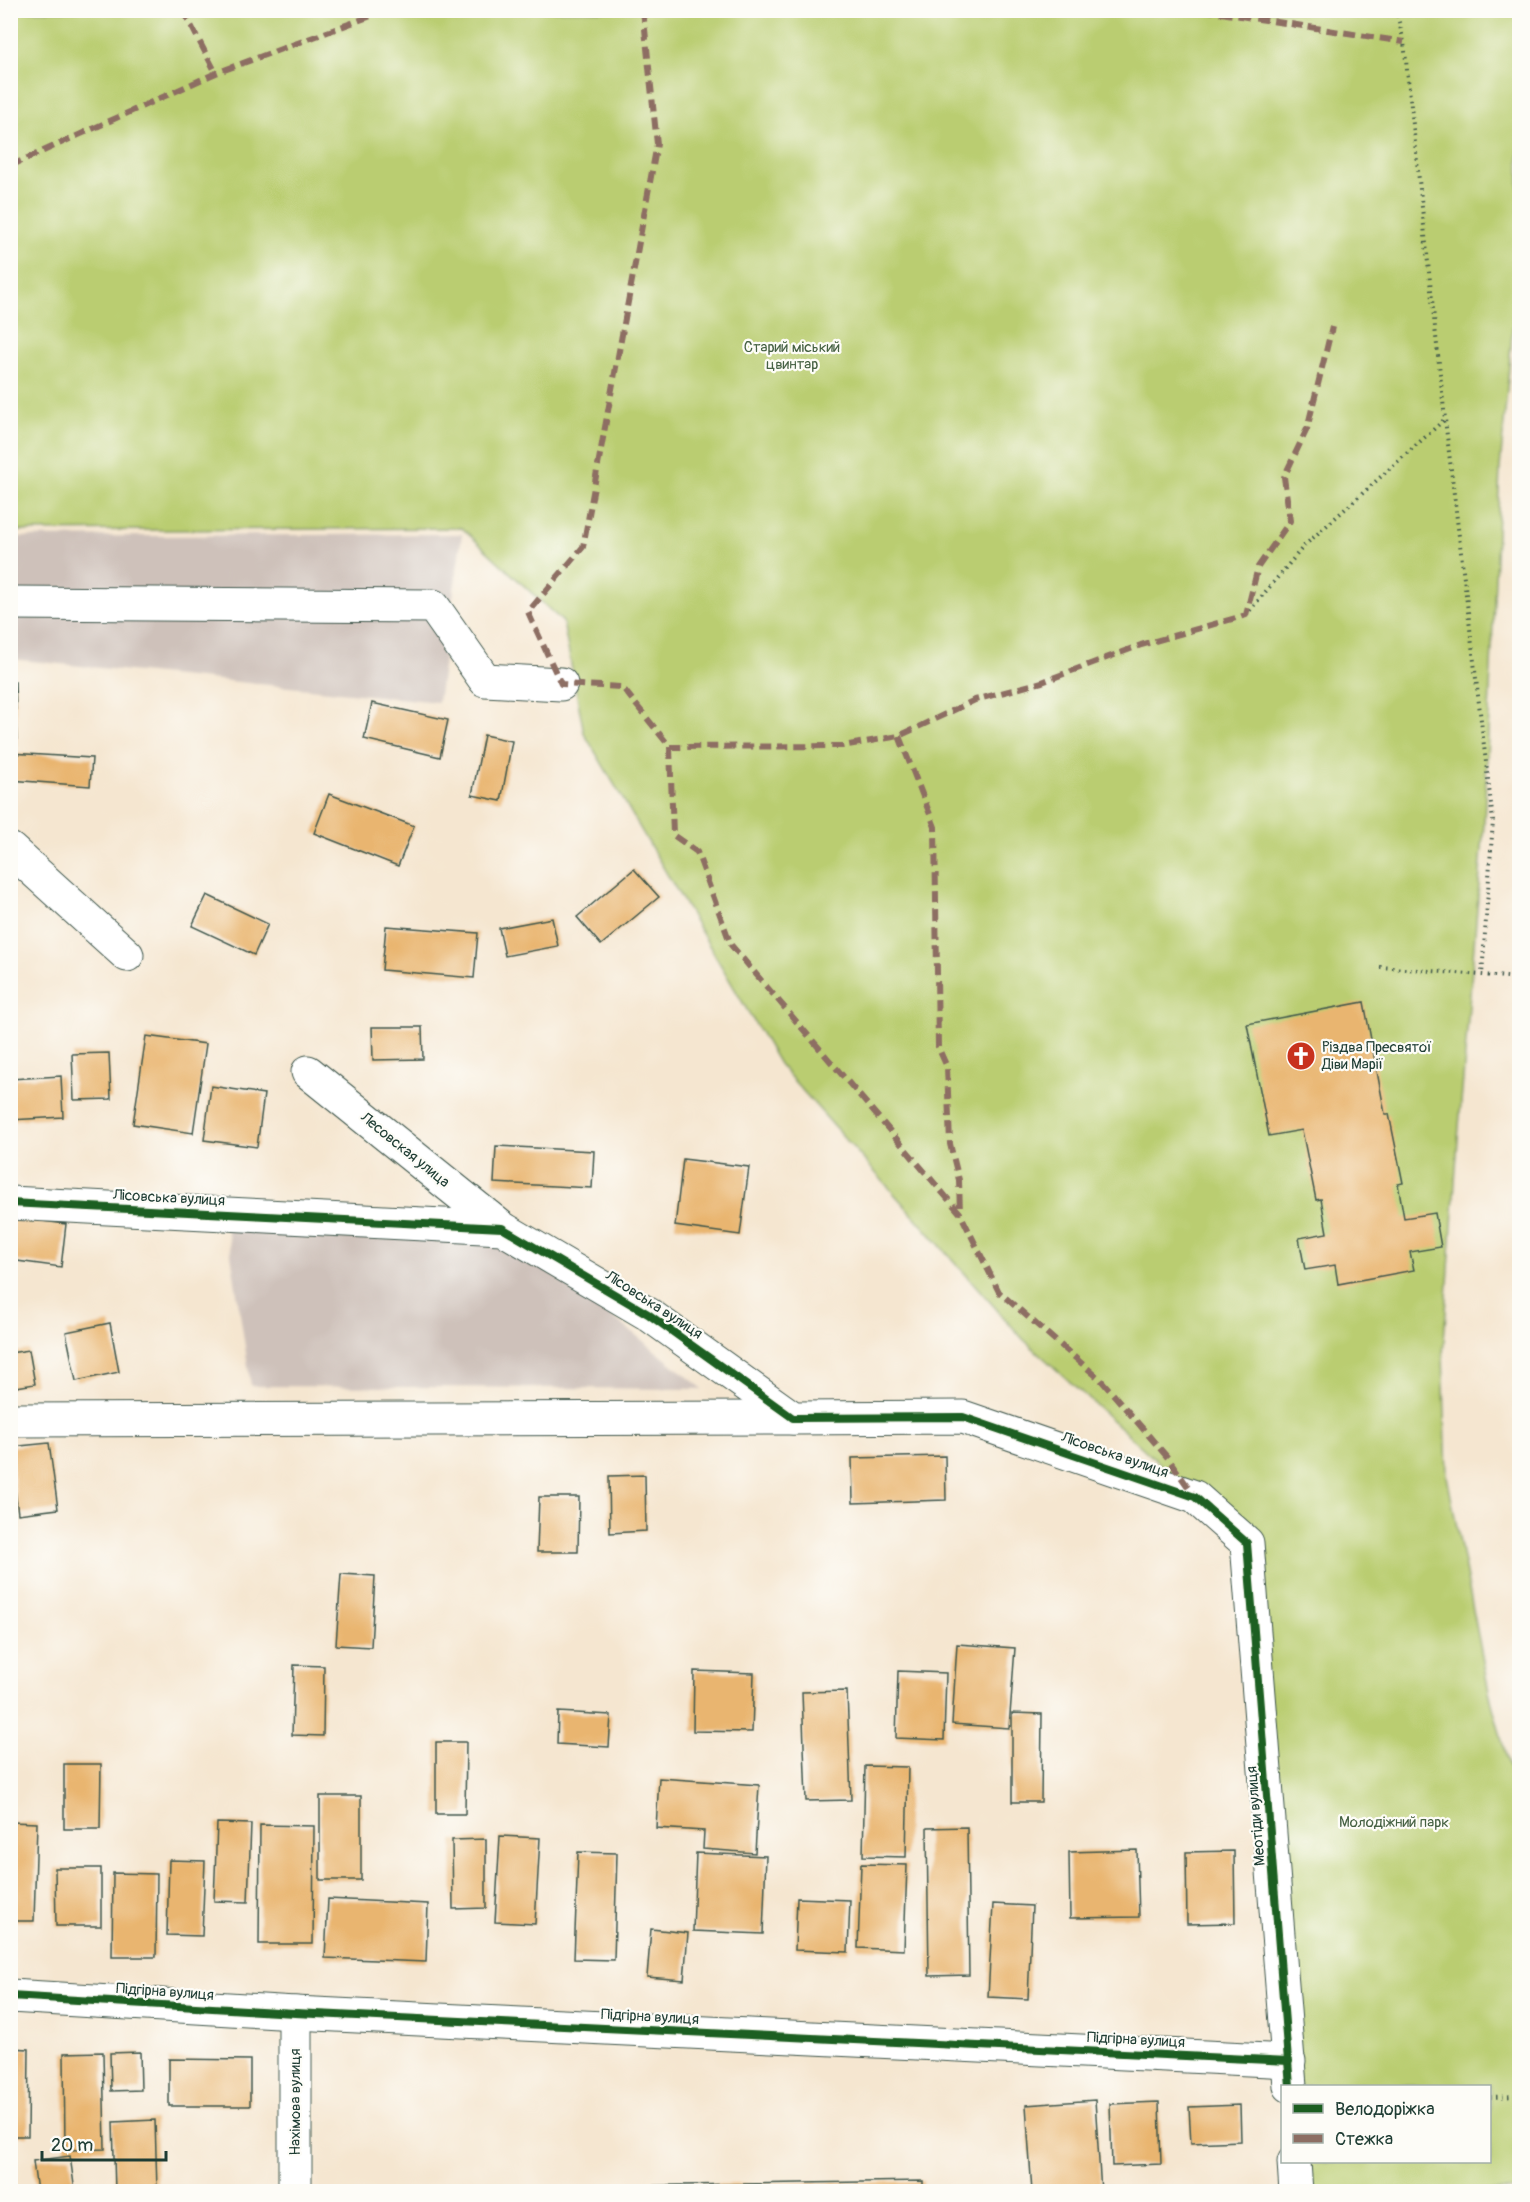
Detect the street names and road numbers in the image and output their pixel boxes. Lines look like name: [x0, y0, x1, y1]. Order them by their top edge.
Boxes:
street label: Лесовская улица: [356, 1108, 454, 1192]
street label: Лісовська вулиця: [112, 1186, 225, 1210]
street label: Лісовська вулиця: [601, 1266, 706, 1343]
street label: Лісовська вулиця: [1058, 1427, 1171, 1482]
street label: Меотіди вулиця: [1242, 1765, 1270, 1867]
street label: Підгірна вулиця: [115, 1979, 215, 2005]
street label: Підгірна вулиця: [601, 2005, 699, 2029]
street label: Підгірна вулиця: [1087, 2028, 1185, 2052]
street label: Нахімова вулиця: [286, 2049, 305, 2156]

